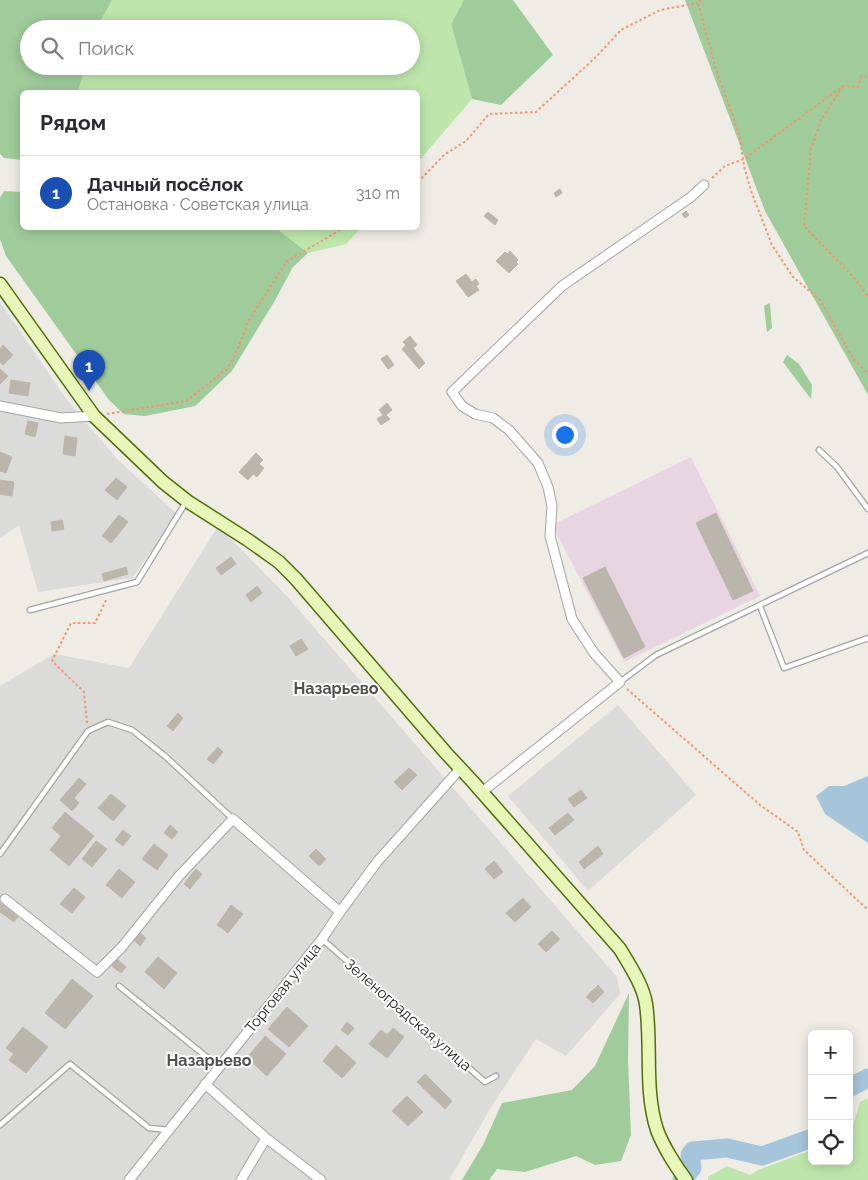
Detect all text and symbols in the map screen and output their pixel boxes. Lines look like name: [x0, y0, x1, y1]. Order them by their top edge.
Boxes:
search box: [20, 20, 420, 75]
icon: search: [38, 34, 66, 62]
text: Поиск: [78, 37, 134, 59]
text: Рядом: [40, 110, 106, 135]
text: Дачный посёлок: [87, 173, 244, 195]
text: 1: [52, 184, 60, 203]
text: 310 m: [356, 184, 400, 203]
text: Остановка · Советская улица: [87, 195, 309, 214]
pin: 1: [73, 350, 105, 391]
your location: [552, 422, 578, 448]
district label: Назарьево: [293, 679, 379, 698]
street label: Торговая улица: [241, 939, 325, 1037]
street label: Зеленоградская улица: [341, 955, 475, 1075]
map controls: [808, 1030, 853, 1165]
button: +: [808, 1030, 853, 1075]
district label: Назарьево: [166, 1051, 252, 1070]
button: −: [808, 1075, 853, 1120]
button: locate: [808, 1120, 853, 1165]

